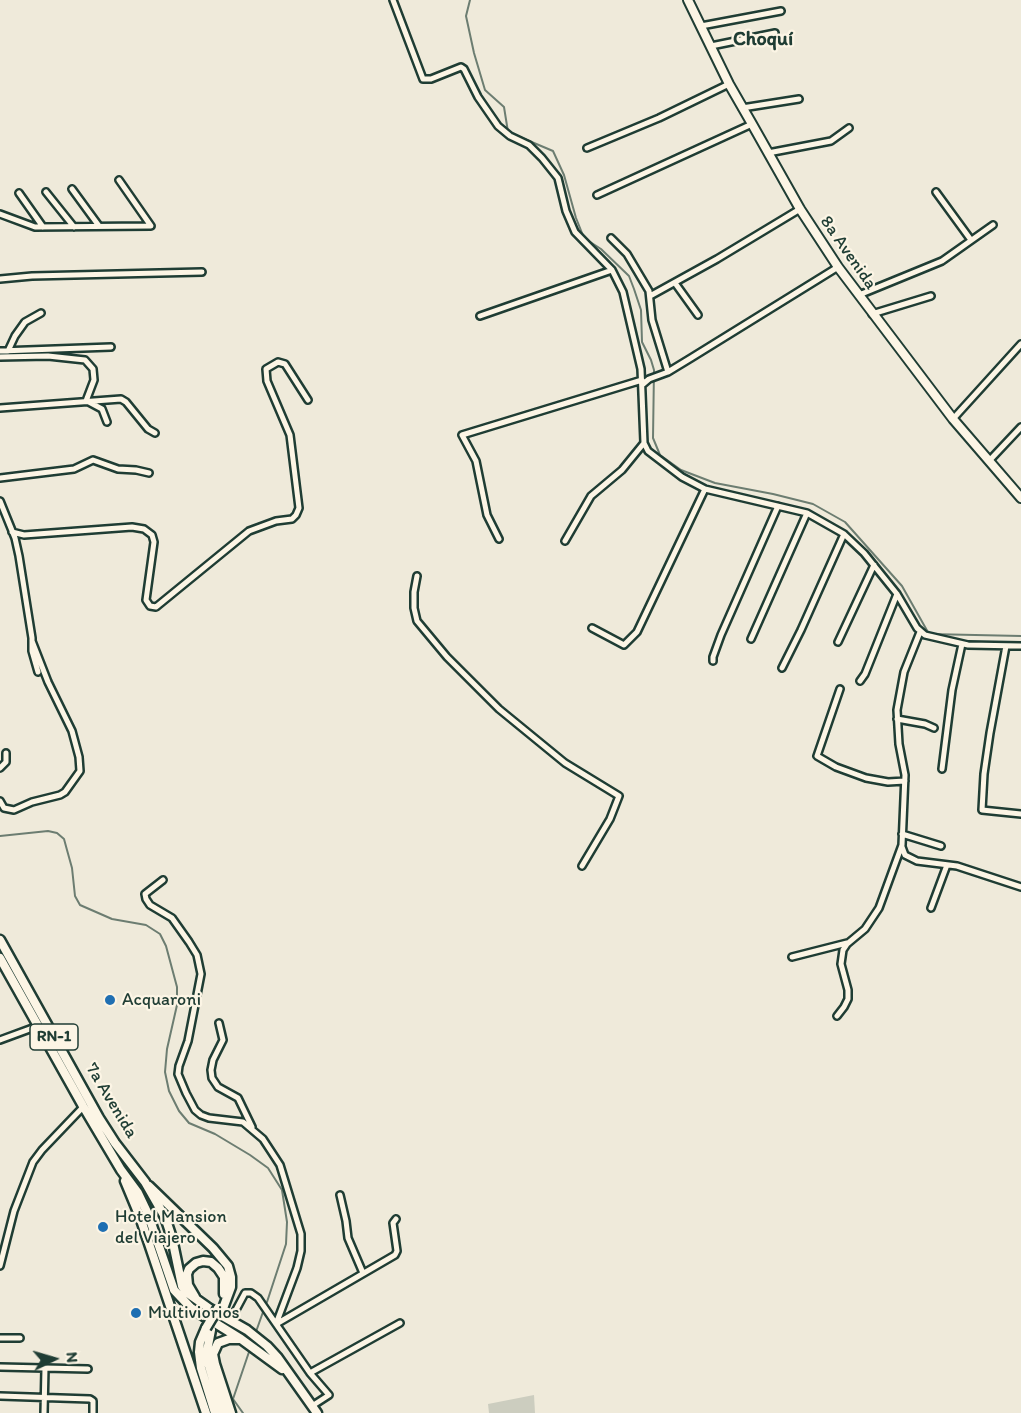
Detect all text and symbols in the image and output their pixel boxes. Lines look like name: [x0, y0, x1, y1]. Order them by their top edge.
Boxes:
district label: Choquí: [733, 28, 793, 52]
street label: 8a Avenida: [815, 212, 881, 294]
place label: Acquaroni: [122, 989, 201, 1011]
marker: Acquaroni: [103, 993, 117, 1007]
road number: RN-1: [30, 1024, 78, 1050]
street label: 7a Avenida: [80, 1059, 142, 1143]
place label: Hotel Mansion del Viajero: [115, 1206, 227, 1248]
marker: Hotel Mansion del Viajero: [96, 1220, 110, 1234]
place label: Multiviorios: [148, 1302, 240, 1324]
marker: Multiviorios: [129, 1306, 143, 1320]
north arrow: [24, 1329, 84, 1389]
text: N: [62, 1351, 82, 1364]

